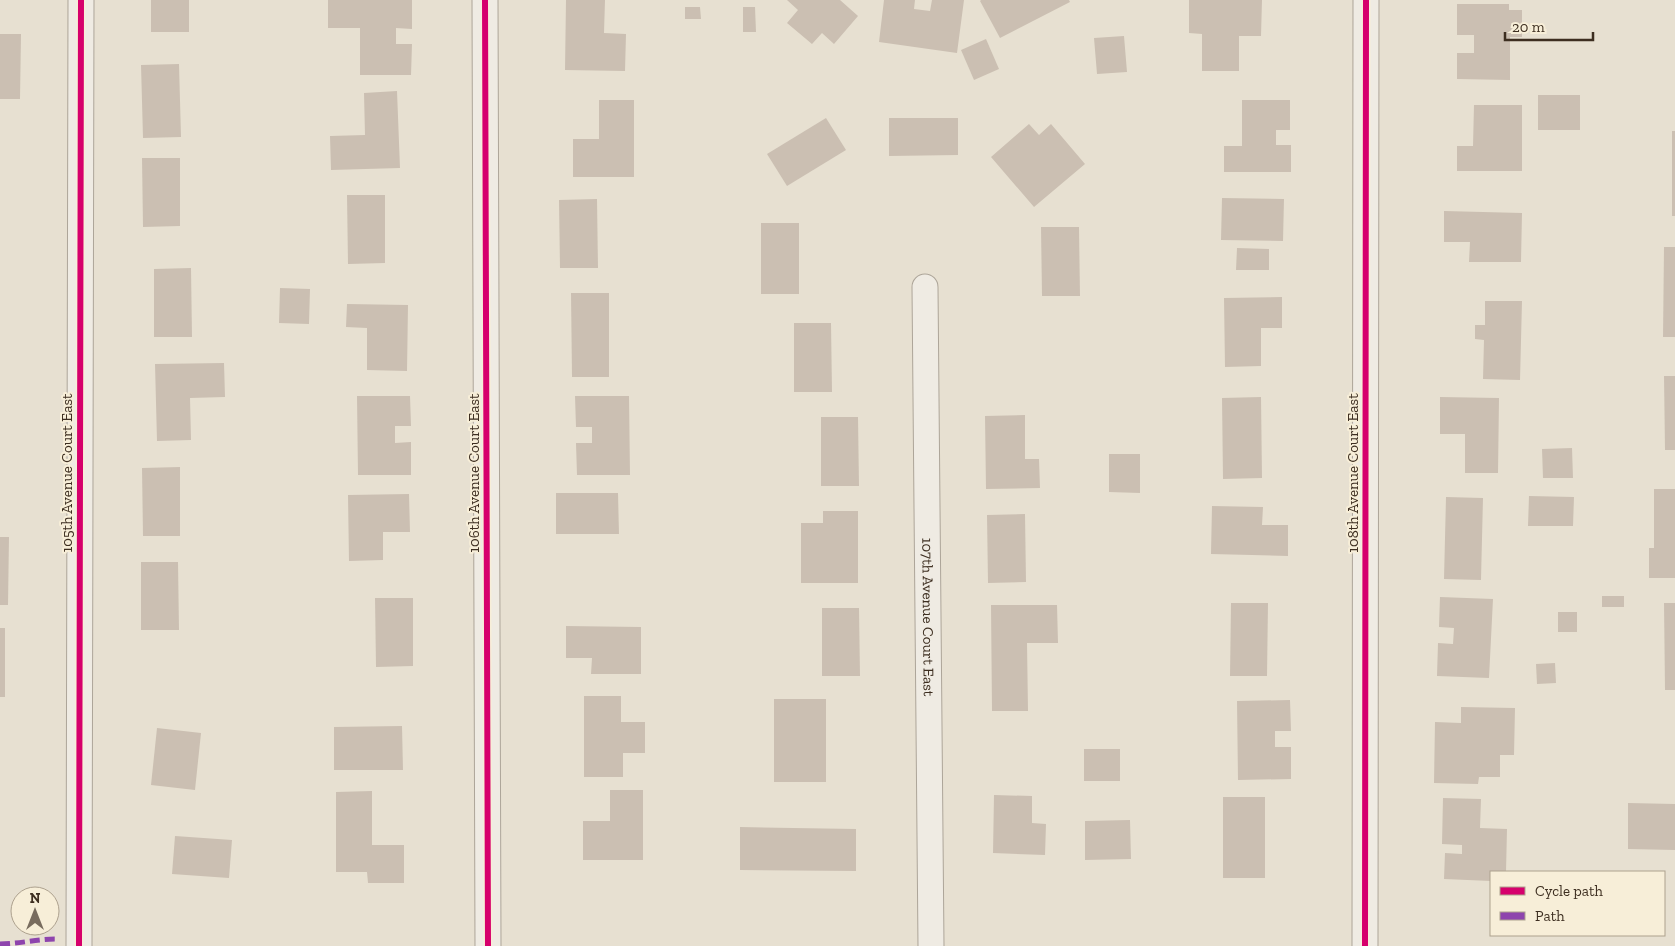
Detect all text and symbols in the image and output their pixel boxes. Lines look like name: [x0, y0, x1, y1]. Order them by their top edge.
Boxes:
scale bar: [1505, 10, 1592, 42]
text: 20 m: [1512, 18, 1545, 36]
street label: 105th Avenue Court East: [58, 393, 76, 553]
street label: 106th Avenue Court East: [465, 393, 483, 553]
street label: 108th Avenue Court East: [1344, 393, 1362, 553]
street label: 107th Avenue Court East: [918, 538, 938, 697]
legend: [1490, 871, 1665, 936]
text: Cycle path: [1535, 882, 1604, 900]
north arrow: [10, 886, 60, 936]
text: N: [30, 890, 41, 907]
text: Path: [1535, 907, 1565, 925]

